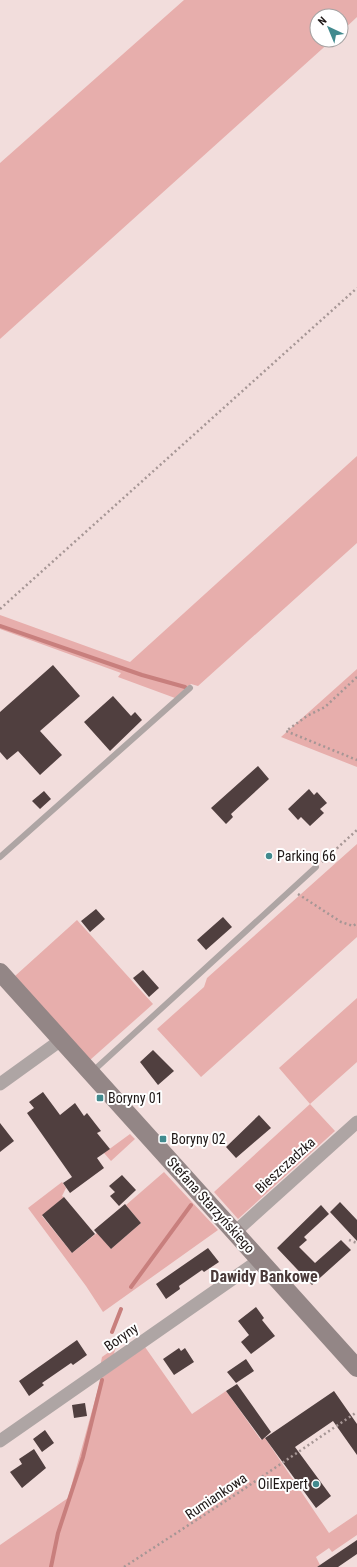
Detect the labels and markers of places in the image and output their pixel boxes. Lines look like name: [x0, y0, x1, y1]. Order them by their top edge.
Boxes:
place label: Parking 66: [277, 848, 336, 864]
marker: Parking 66: [264, 851, 274, 861]
place label: Boryny 01: [108, 1090, 163, 1106]
marker: Boryny 01: [95, 1093, 105, 1103]
place label: Boryny 02: [171, 1131, 226, 1147]
marker: Boryny 02: [158, 1134, 168, 1144]
place label: OilExpert: [258, 1476, 308, 1492]
marker: OilExpert: [311, 1479, 321, 1489]

